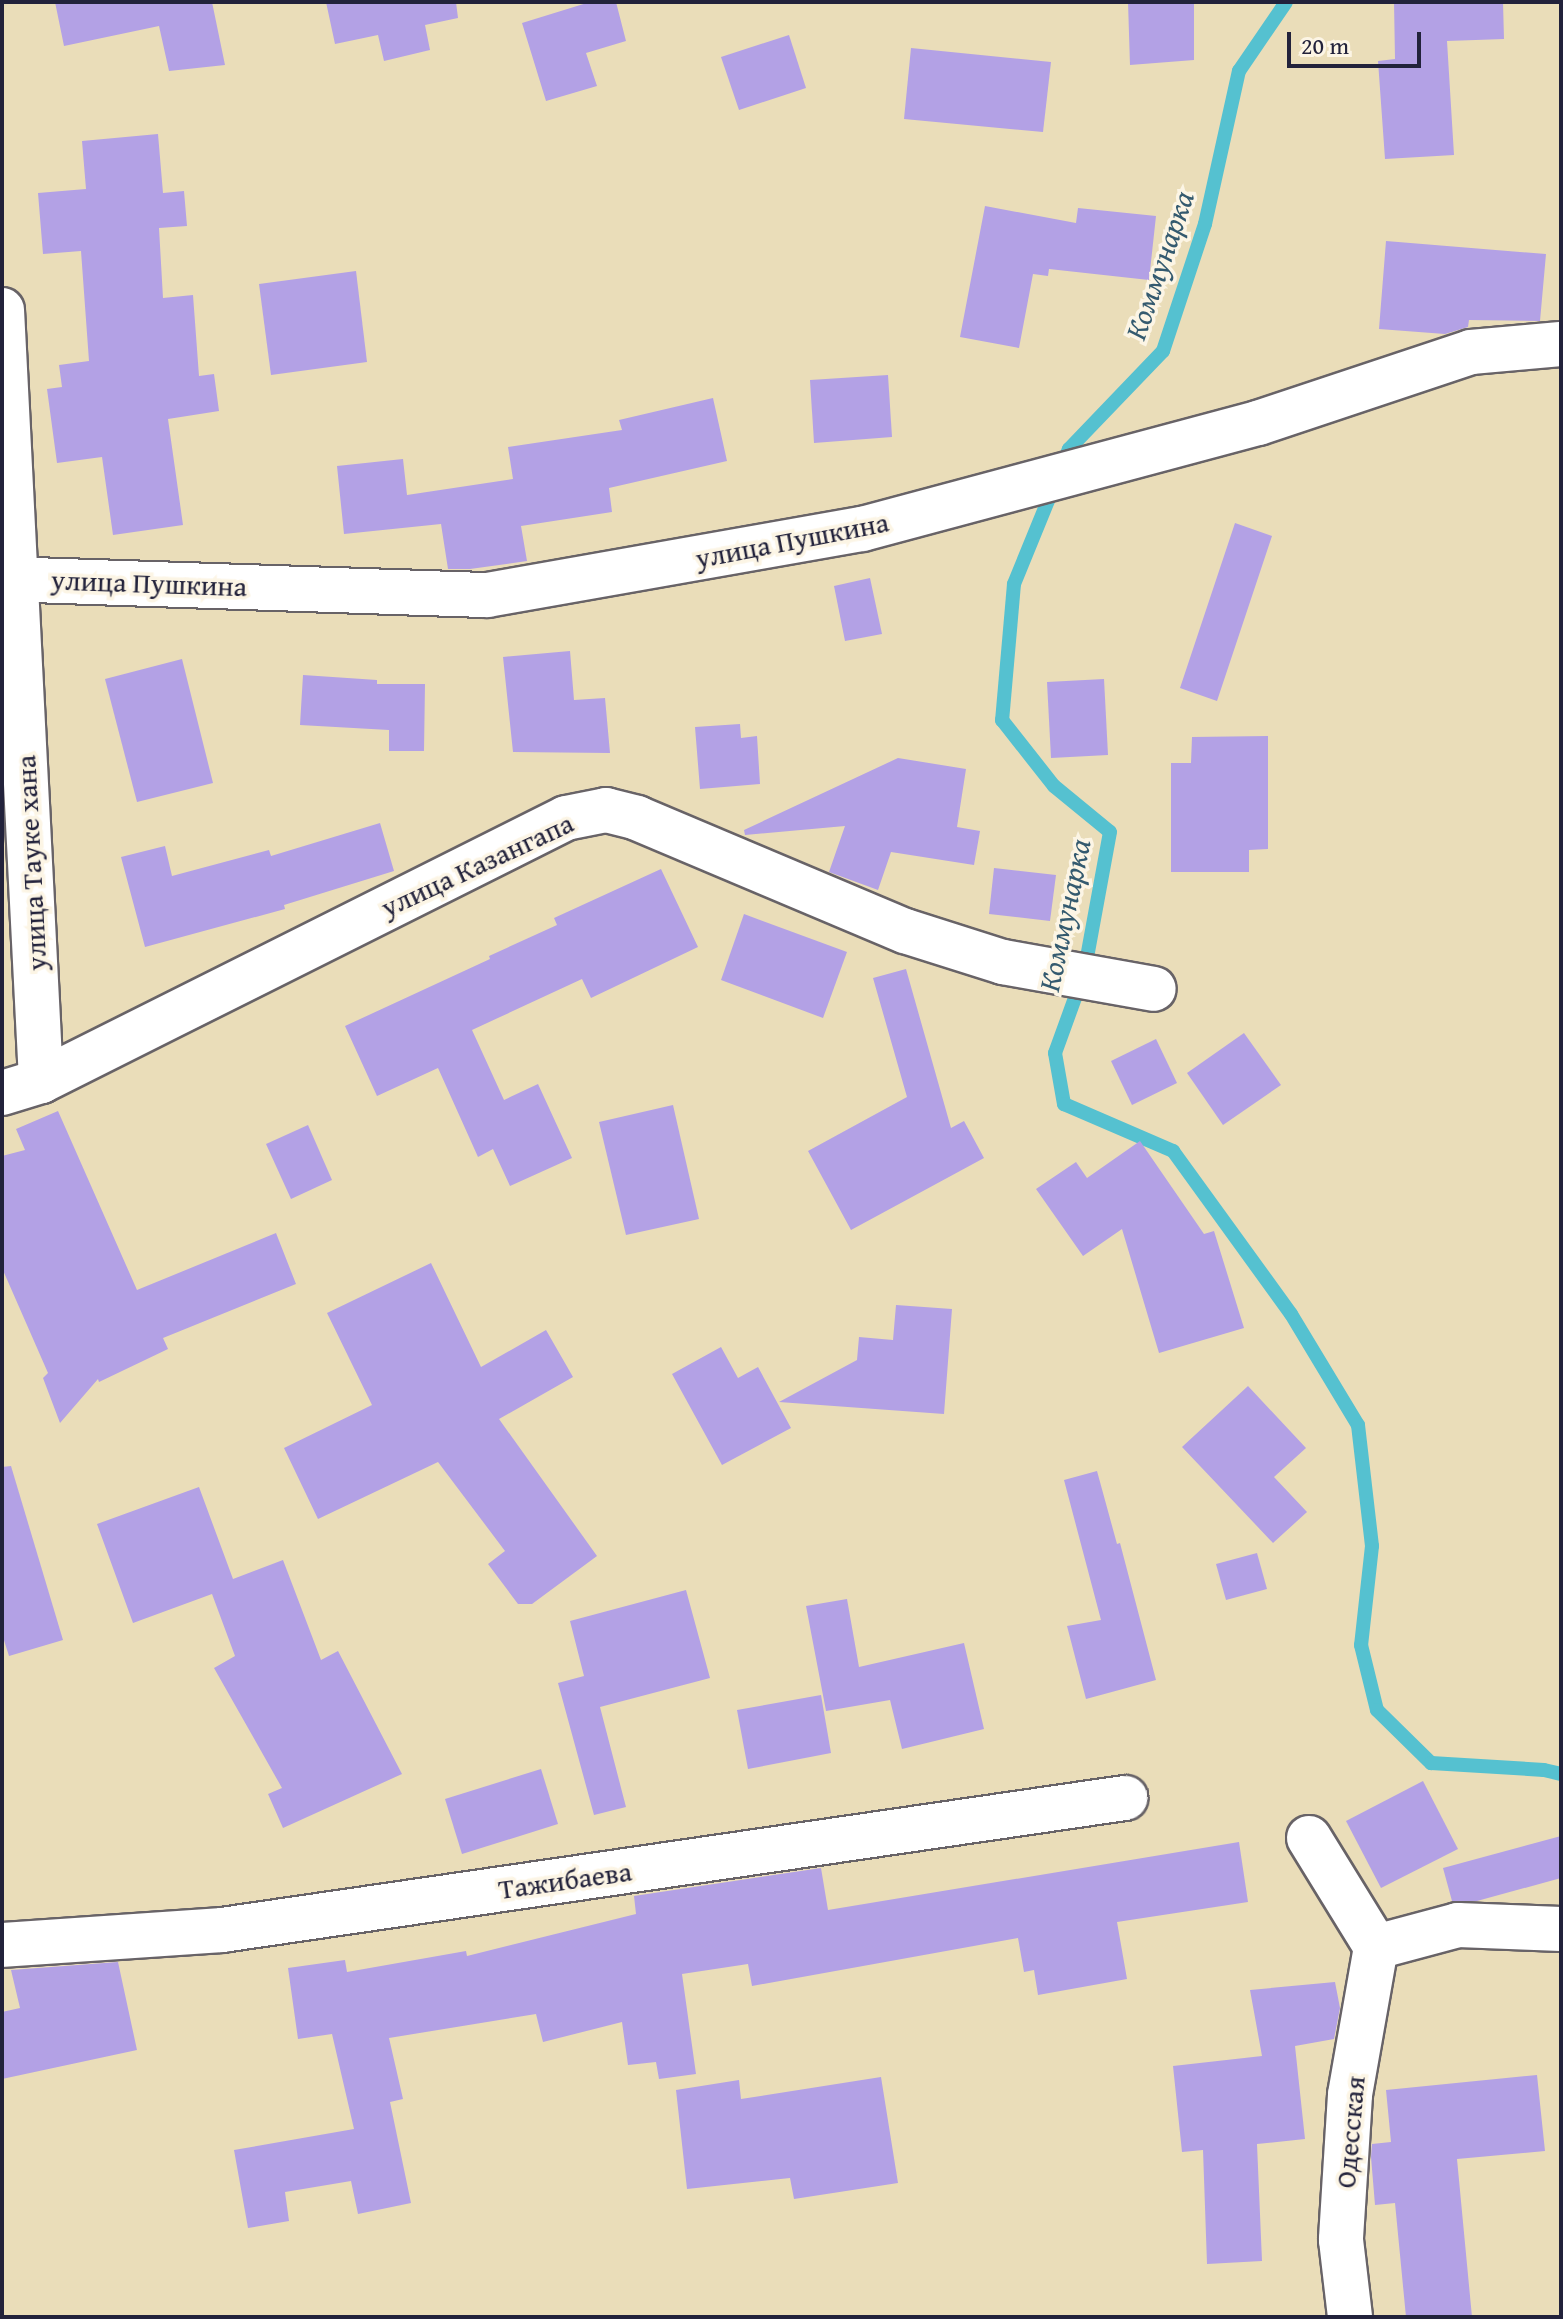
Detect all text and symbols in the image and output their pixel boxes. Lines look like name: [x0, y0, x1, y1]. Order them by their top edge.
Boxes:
scale bar: [1291, 16, 1425, 66]
text: 20 m: [1301, 28, 1349, 63]
water label: Коммунарка: [1117, 186, 1201, 344]
street label: улица Пушкина: [693, 505, 891, 575]
street label: улица Пушкина: [50, 563, 248, 603]
street label: улица Тауке хана: [9, 754, 53, 972]
street label: улица Казангапа: [376, 806, 578, 924]
water label: Коммунарка: [1030, 836, 1098, 994]
street label: Тажибаева: [496, 1854, 634, 1906]
street label: Одесская: [1328, 2075, 1372, 2189]

